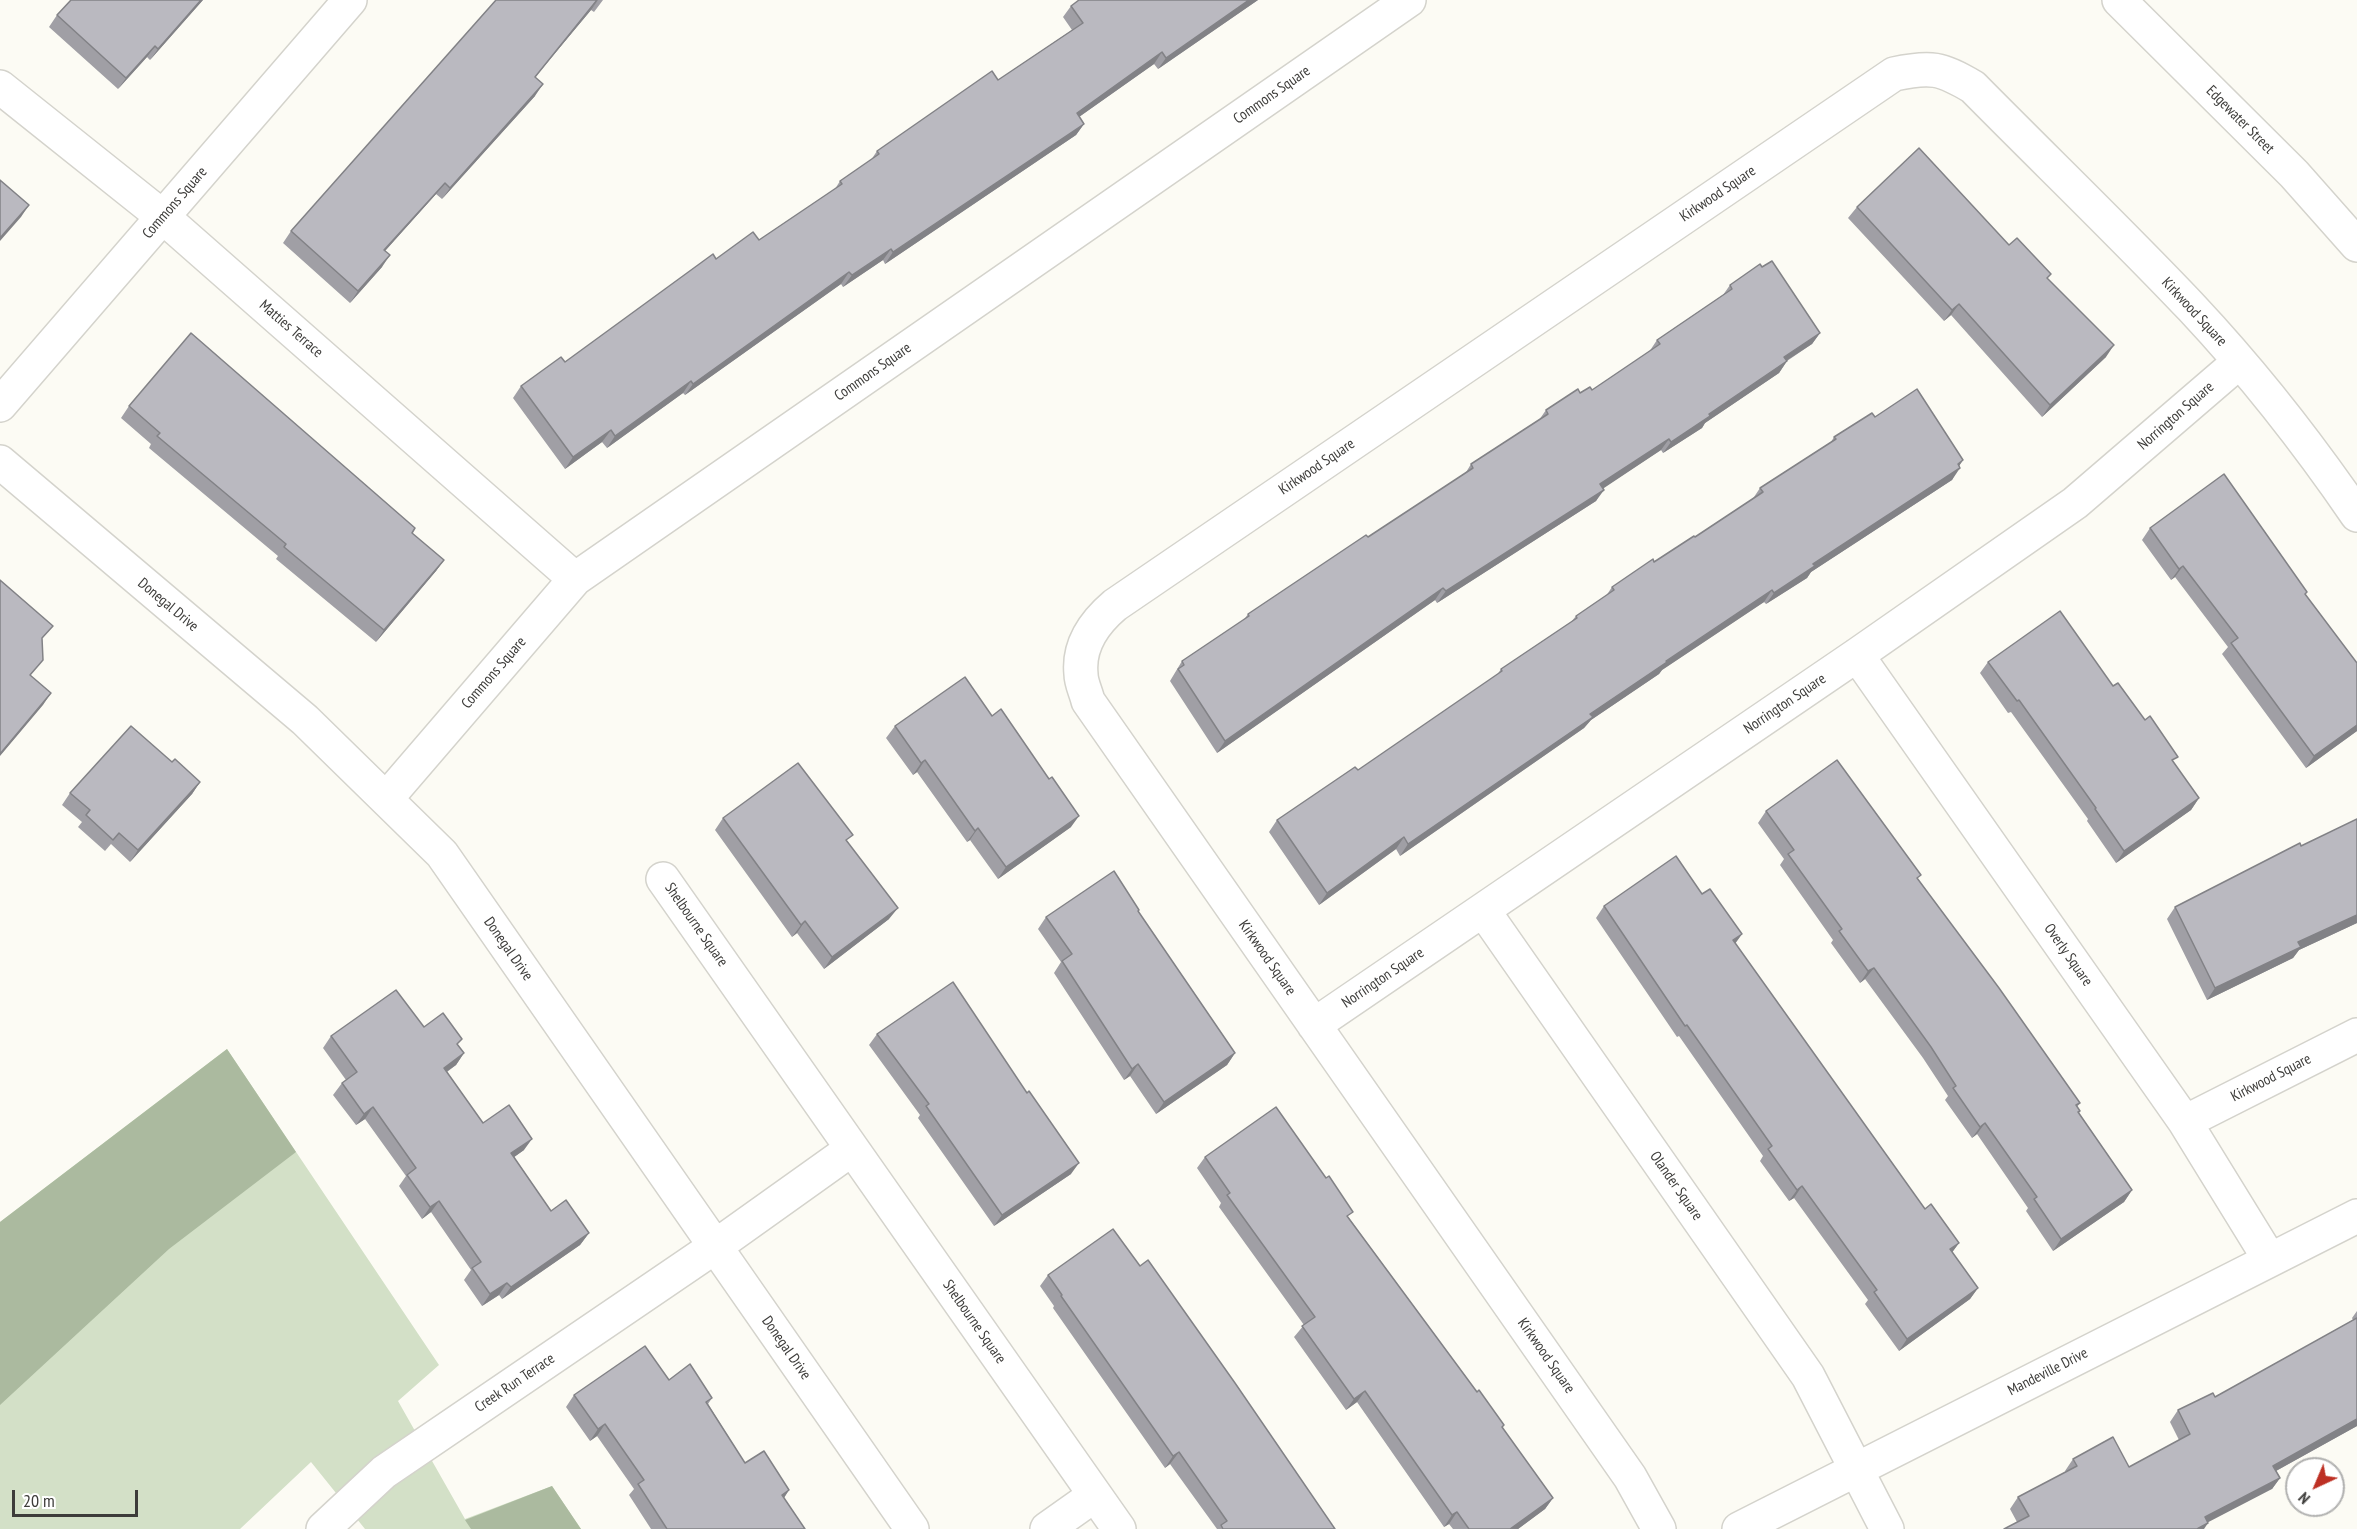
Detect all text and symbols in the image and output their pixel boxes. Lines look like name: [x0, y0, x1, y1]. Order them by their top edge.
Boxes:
street label: Commons Square: [1230, 62, 1314, 128]
street label: Edgewater Street: [2202, 82, 2278, 158]
street label: Kirkwood Square: [1677, 162, 1759, 226]
street label: Commons Square: [139, 163, 211, 243]
street label: Kirkwood Square: [2158, 274, 2230, 350]
street label: Matties Terrace: [256, 297, 326, 361]
street label: Commons Square: [831, 339, 915, 405]
street label: Norrington Square: [2134, 378, 2218, 454]
street label: Kirkwood Square: [1276, 435, 1358, 499]
street label: Donegal Drive: [134, 575, 202, 635]
street label: Commons Square: [458, 633, 530, 713]
street label: Norrington Square: [1741, 670, 1829, 738]
street label: Shelbourne Square: [661, 880, 731, 970]
street label: Donegal Drive: [480, 914, 536, 984]
street label: Kirkwood Square: [1234, 917, 1300, 999]
street label: Overly Square: [2040, 920, 2096, 990]
street label: Norrington Square: [1339, 944, 1427, 1012]
street label: Kirkwood Square: [2228, 1050, 2314, 1106]
street label: Olander Square: [1646, 1148, 1706, 1224]
street label: Shelbourne Square: [939, 1277, 1009, 1367]
street label: Donegal Drive: [758, 1313, 814, 1383]
street label: Kirkwood Square: [1513, 1315, 1579, 1397]
street label: Mandeville Drive: [2005, 1344, 2091, 1400]
street label: Creek Run Terrace: [472, 1350, 558, 1416]
north arrow: [2285, 1457, 2345, 1517]
scale bar: [15, 1478, 141, 1516]
text: N: [2294, 1488, 2314, 1509]
text: 20 m: [23, 1489, 55, 1512]

